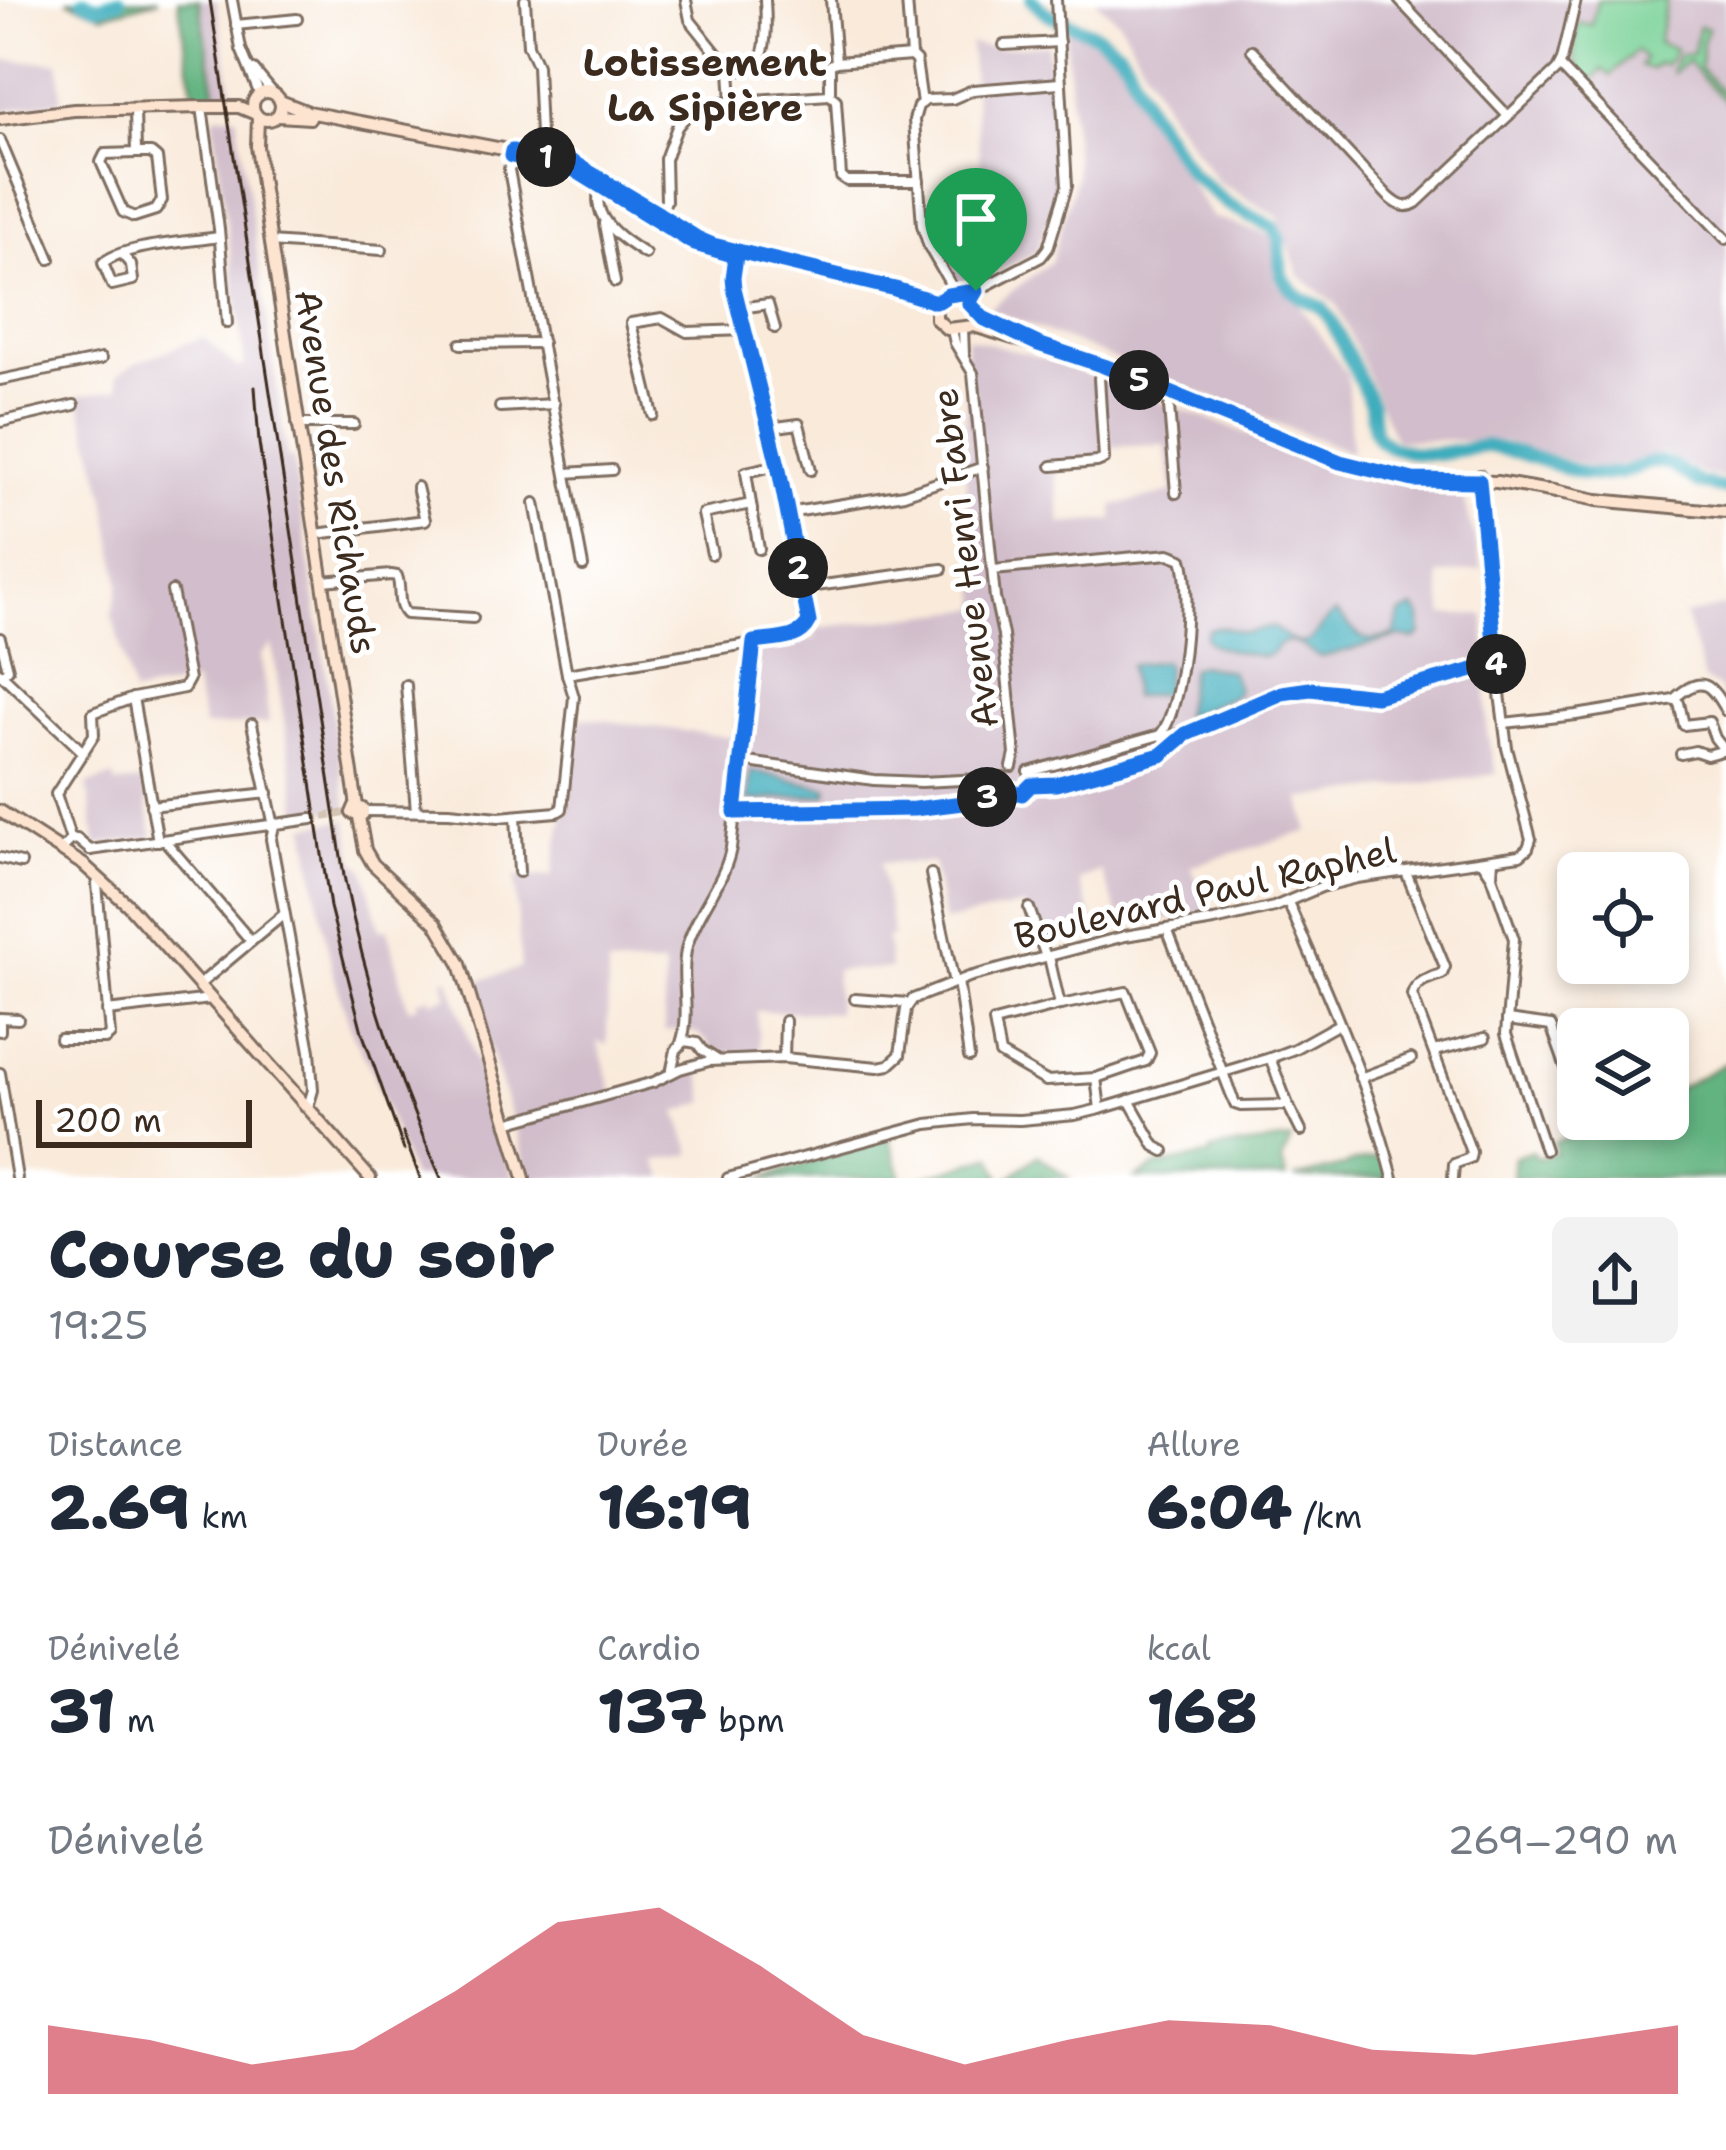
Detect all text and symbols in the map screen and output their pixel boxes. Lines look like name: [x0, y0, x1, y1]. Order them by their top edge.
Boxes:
district label: Lotissement La Sipière: [583, 36, 827, 133]
pin: 1: [516, 127, 576, 187]
text: 1: [538, 134, 554, 179]
pin: [925, 168, 1027, 291]
icon: arrive: [943, 186, 1009, 252]
street label: Avenue des Richauds: [283, 286, 389, 658]
pin: 5: [1109, 350, 1169, 410]
text: 5: [1129, 357, 1149, 402]
street label: Avenue Henri Fabre: [920, 385, 1010, 731]
pin: 2: [768, 538, 828, 598]
text: 2: [786, 545, 810, 590]
pin: 4: [1466, 634, 1526, 694]
text: 4: [1484, 641, 1508, 686]
pin: 3: [957, 767, 1017, 827]
text: 3: [975, 774, 999, 819]
street label: Boulevard Paul Raphel: [1009, 825, 1401, 961]
map controls: [1557, 852, 1689, 1140]
button: locate: [1557, 852, 1689, 984]
button: layers: [1557, 1008, 1689, 1140]
scale bar: [36, 1094, 252, 1147]
text: 200 m: [54, 1098, 162, 1143]
text: Course du soir: [48, 1210, 555, 1298]
button: share: [1552, 1217, 1678, 1343]
text: 19:25: [48, 1299, 148, 1351]
text: Distance: [48, 1422, 183, 1467]
text: Durée: [597, 1422, 689, 1467]
text: Allure: [1147, 1422, 1241, 1467]
text: 2.69: [48, 1467, 190, 1547]
text: 16:19: [597, 1467, 752, 1547]
text: 6:04: [1147, 1467, 1292, 1547]
text: km: [190, 1494, 248, 1539]
text: /km: [1292, 1494, 1362, 1539]
text: Dénivelé: [48, 1626, 181, 1671]
text: Cardio: [597, 1626, 701, 1671]
text: kcal: [1147, 1626, 1211, 1671]
text: 31: [48, 1671, 116, 1751]
text: 137: [597, 1671, 707, 1751]
text: 168: [1147, 1671, 1257, 1751]
text: m: [116, 1698, 155, 1743]
text: bpm: [707, 1698, 785, 1743]
text: Dénivelé: [48, 1814, 205, 1866]
text: 269–290 m: [1447, 1814, 1678, 1866]

